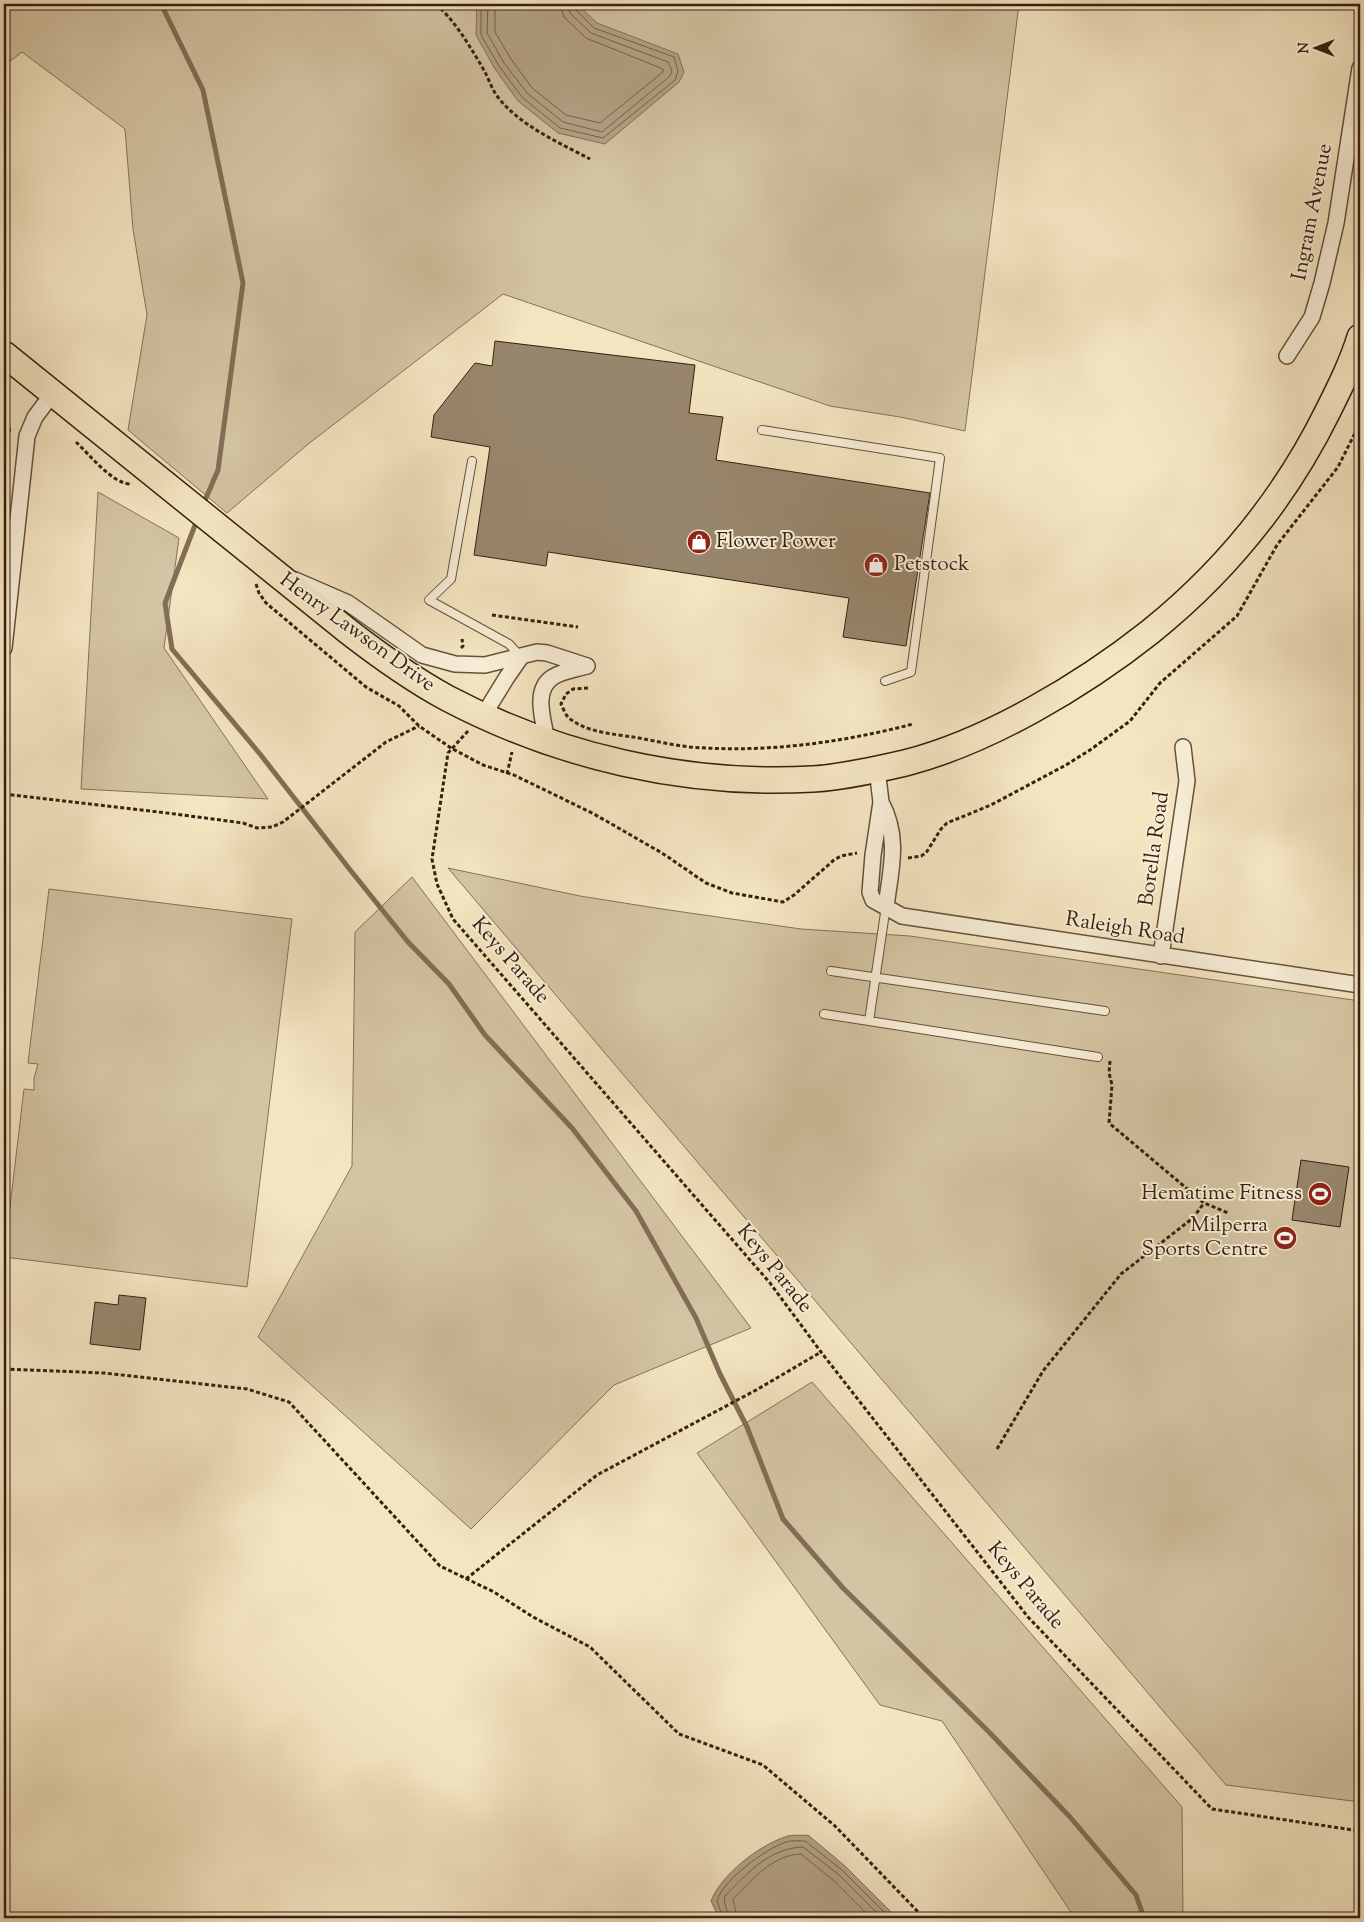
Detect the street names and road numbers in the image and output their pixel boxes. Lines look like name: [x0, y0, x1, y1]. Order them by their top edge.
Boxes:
street label: Ingram Avenue: [1285, 141, 1341, 283]
street label: Henry Lawson Drive: [273, 566, 441, 700]
street label: Borella Road: [1132, 790, 1178, 908]
street label: Raleigh Road: [1063, 905, 1187, 953]
street label: Keys Parade: [464, 911, 556, 1011]
street label: Keys Parade: [729, 1218, 819, 1320]
street label: Keys Parade: [979, 1536, 1071, 1636]

